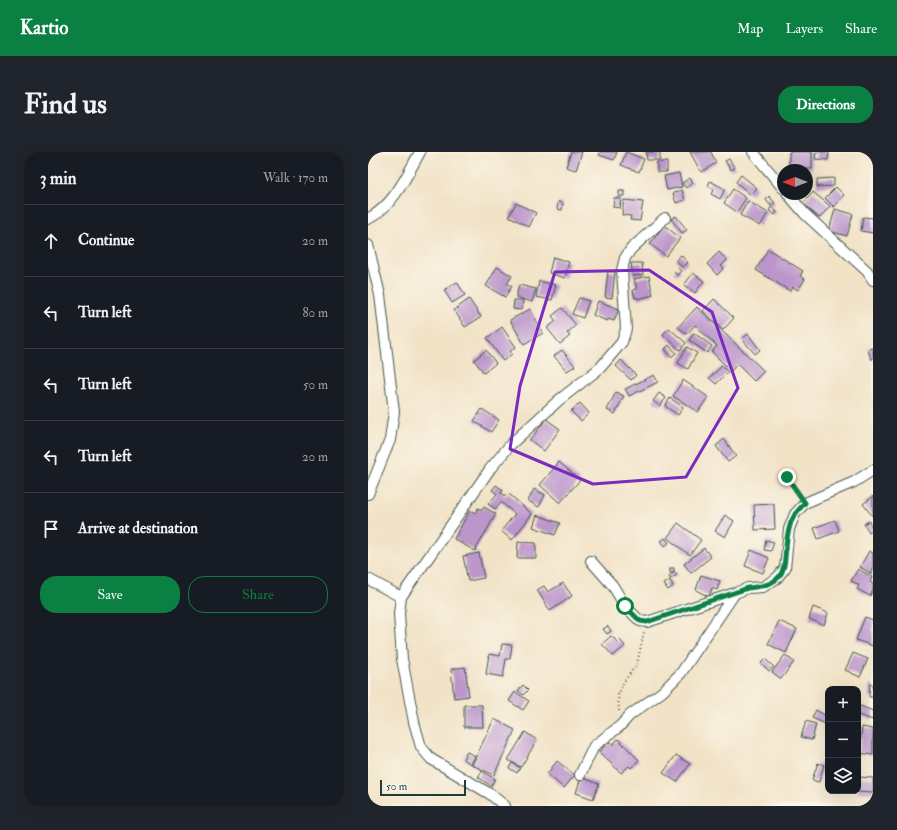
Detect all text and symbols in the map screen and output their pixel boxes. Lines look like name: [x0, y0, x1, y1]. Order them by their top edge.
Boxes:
text: Kartio: [20, 16, 68, 40]
text: Map: [737, 20, 763, 37]
text: Layers: [785, 20, 823, 37]
text: Share: [845, 20, 877, 37]
button: Directions: [778, 86, 873, 123]
text: Find us: [24, 87, 107, 122]
north arrow: [777, 164, 813, 200]
text: 3 min: [40, 168, 77, 189]
text: Walk · 170 m: [263, 170, 328, 186]
icon: ahead: [40, 230, 62, 252]
text: Continue: [78, 231, 134, 250]
text: 20 m: [302, 233, 328, 249]
icon: left: [40, 302, 62, 324]
text: Turn left: [78, 303, 132, 322]
text: 80 m: [302, 305, 328, 321]
icon: left: [40, 374, 62, 396]
text: Turn left: [78, 375, 132, 394]
text: 50 m: [303, 377, 328, 393]
icon: left: [40, 446, 62, 468]
text: Turn left: [78, 447, 132, 466]
text: 20 m: [302, 449, 328, 465]
route end: [778, 468, 796, 486]
icon: arrive: [40, 518, 62, 540]
text: Arrive at destination: [78, 519, 198, 538]
button: Save: [40, 576, 180, 613]
button: Share: [188, 576, 328, 613]
route start: [616, 597, 634, 615]
map controls: [825, 686, 861, 794]
button: +: [825, 686, 861, 722]
button: −: [825, 722, 861, 758]
button: layers: [825, 758, 861, 794]
scale bar: [380, 778, 466, 797]
text: 50 m: [386, 780, 407, 793]

